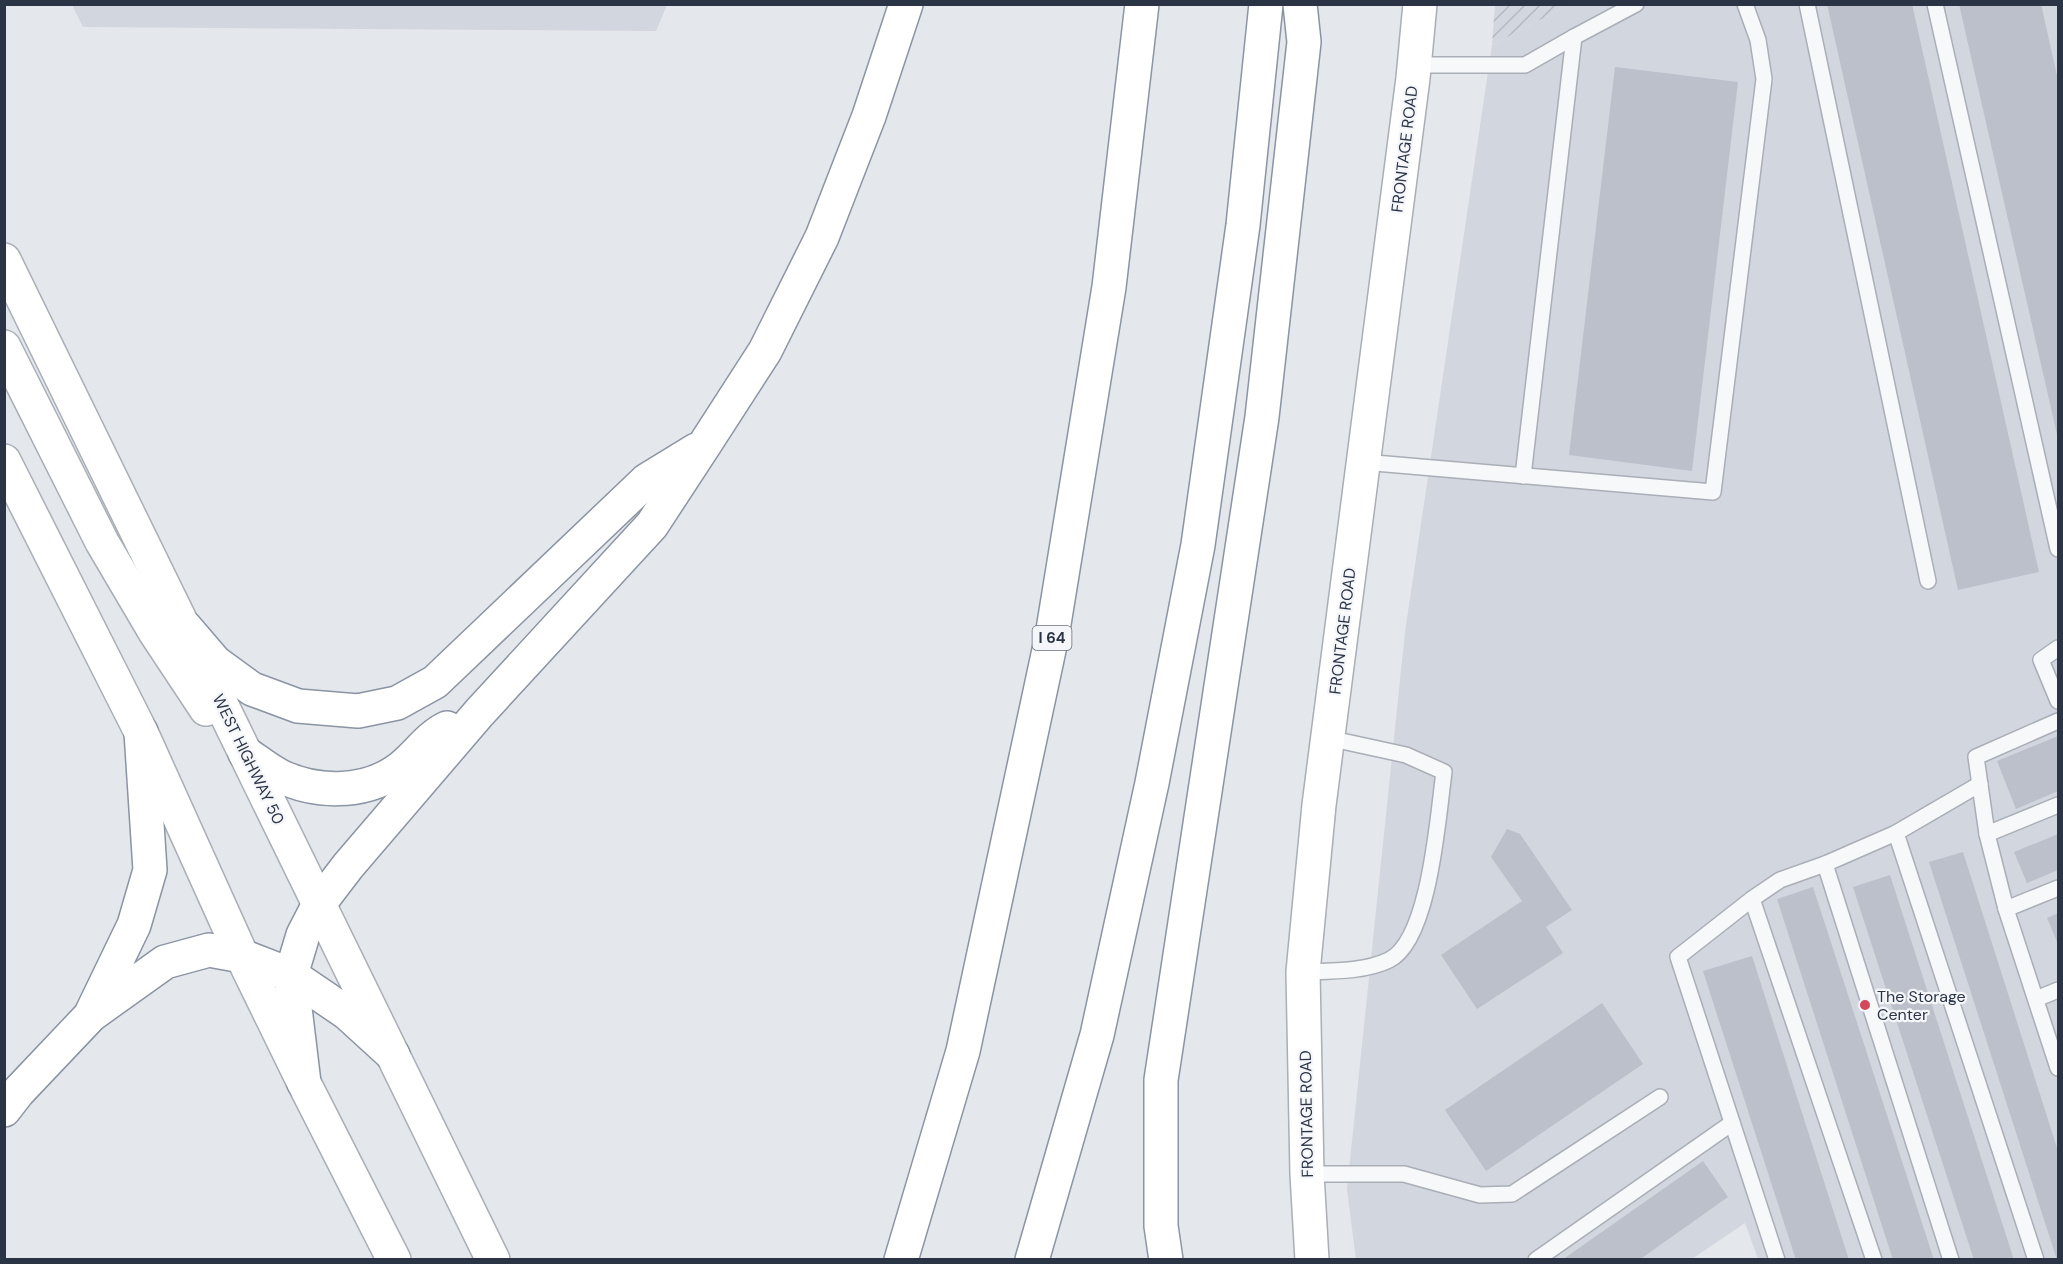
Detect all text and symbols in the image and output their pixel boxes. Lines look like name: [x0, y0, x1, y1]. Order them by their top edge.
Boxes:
street label: FRONTAGE ROAD: [1386, 85, 1423, 214]
street label: FRONTAGE ROAD: [1324, 567, 1361, 696]
road number: I 64: [1032, 626, 1072, 650]
street label: WEST HIGHWAY 50: [208, 691, 289, 828]
place label: The Storage Center: [1877, 986, 1966, 1025]
marker: The Storage Center: [1858, 998, 1872, 1012]
street label: FRONTAGE ROAD: [1295, 1050, 1318, 1178]

